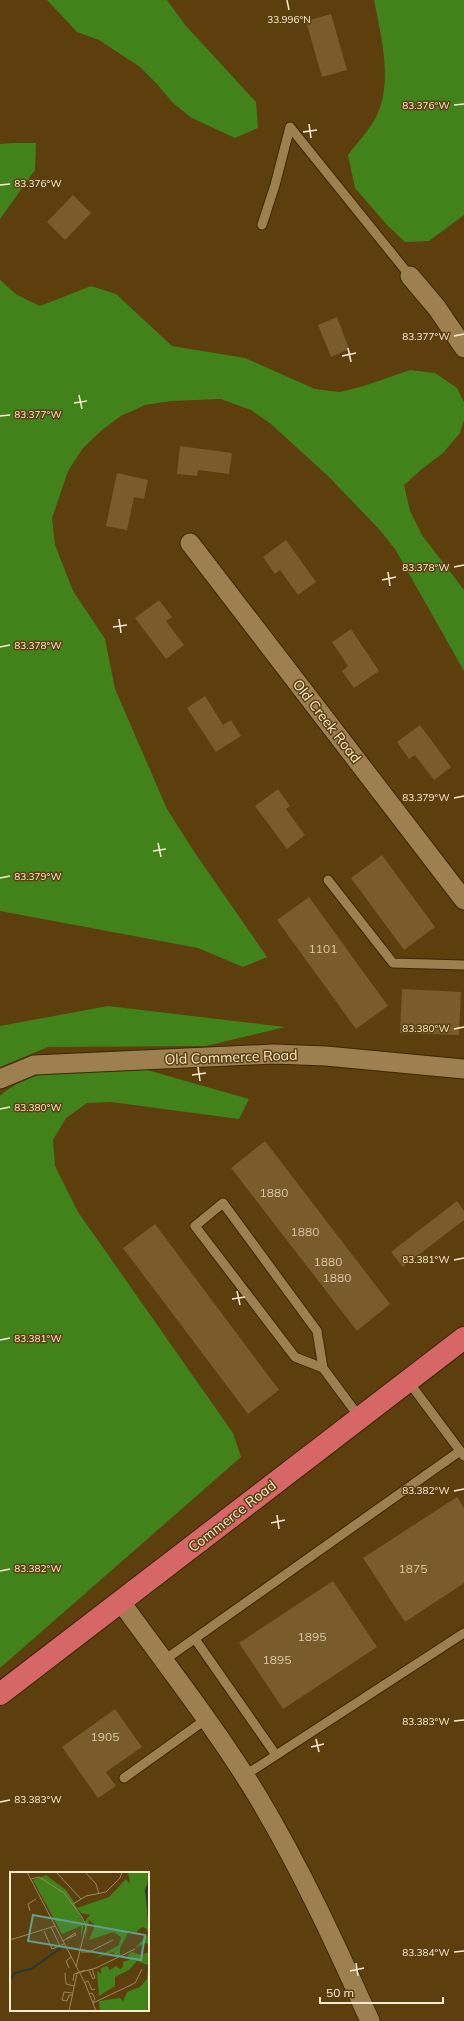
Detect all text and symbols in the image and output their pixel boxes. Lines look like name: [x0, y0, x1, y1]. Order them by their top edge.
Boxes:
text: 33.996°N: [267, 13, 311, 26]
text: 83.376°W: [402, 99, 450, 112]
text: 83.376°W: [14, 177, 62, 190]
text: 83.377°W: [402, 330, 450, 343]
text: 83.377°W: [14, 408, 62, 421]
text: 83.378°W: [402, 561, 450, 574]
text: 83.378°W: [14, 639, 62, 652]
street label: Old Creek Road: [289, 676, 365, 766]
text: 83.379°W: [402, 791, 450, 804]
text: 83.379°W: [14, 870, 62, 883]
house number: 1101: [309, 941, 337, 956]
text: 83.380°W: [402, 1022, 450, 1035]
street label: Old Commerce Road: [164, 1046, 298, 1068]
text: 83.380°W: [14, 1101, 62, 1114]
house number: 1880: [260, 1185, 288, 1200]
house number: 1880: [291, 1224, 319, 1239]
text: 83.381°W: [402, 1253, 450, 1266]
house number: 1880: [314, 1254, 342, 1269]
house number: 1880: [323, 1270, 351, 1285]
text: 83.381°W: [14, 1332, 62, 1345]
street label: Commerce Road: [184, 1476, 280, 1556]
text: 83.382°W: [402, 1484, 450, 1497]
house number: 1875: [399, 1561, 427, 1576]
text: 83.382°W: [14, 1562, 62, 1575]
house number: 1895: [298, 1629, 326, 1644]
house number: 1895: [263, 1652, 291, 1667]
text: 83.383°W: [402, 1715, 450, 1728]
house number: 1905: [91, 1729, 119, 1744]
text: 83.383°W: [14, 1793, 62, 1806]
inset map: [10, 1872, 149, 2011]
text: 83.384°W: [402, 1946, 450, 1959]
scale bar: [320, 1979, 443, 2005]
text: 50 m: [326, 1985, 354, 2000]

